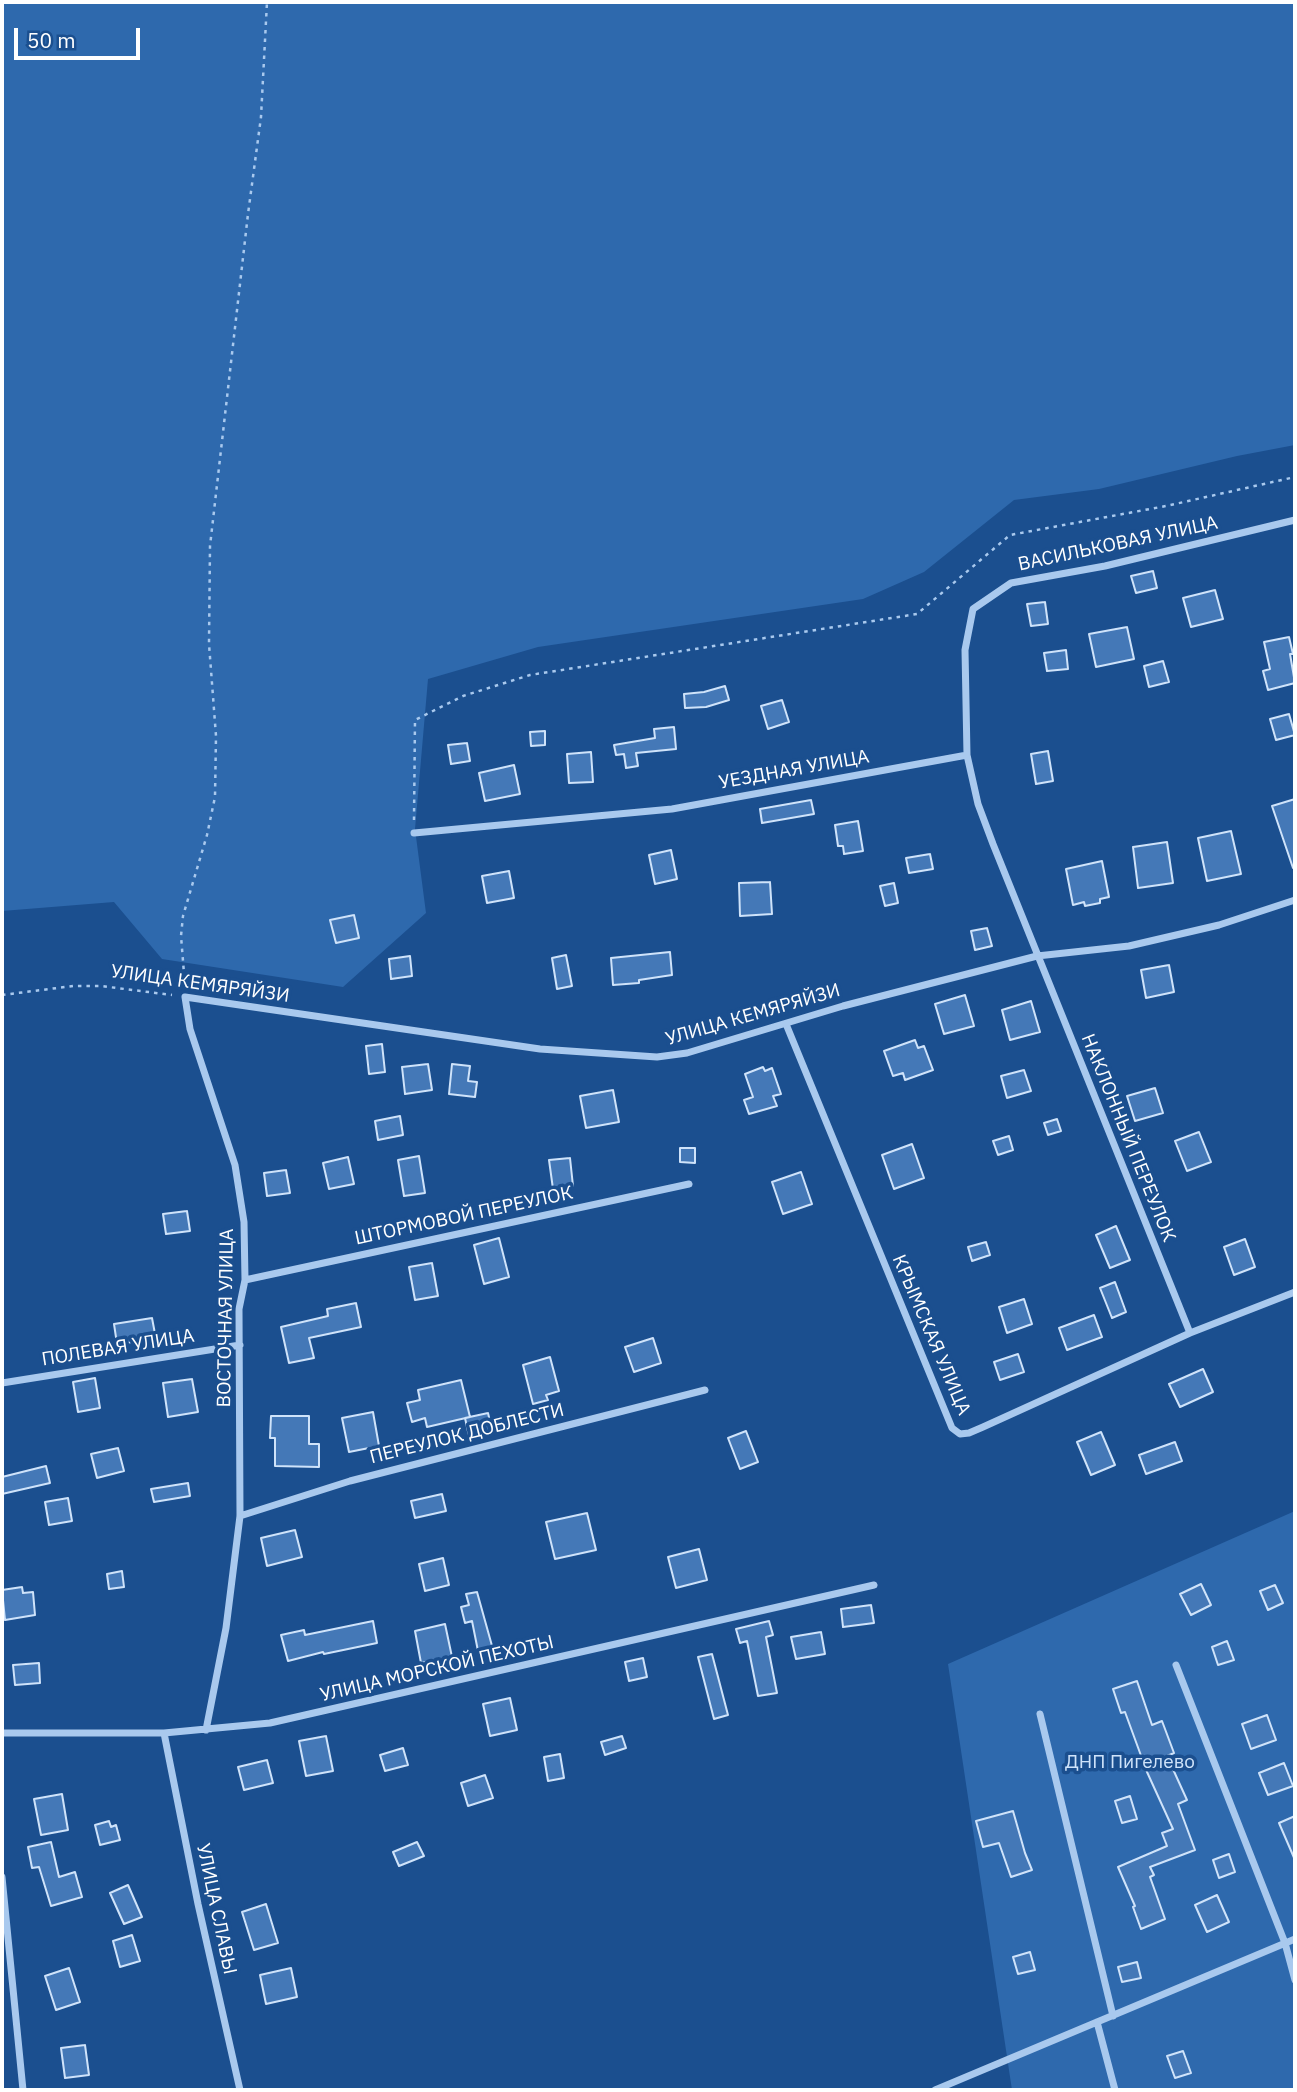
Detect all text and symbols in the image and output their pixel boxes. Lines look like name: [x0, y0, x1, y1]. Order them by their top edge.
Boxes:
scale bar: [18, 14, 144, 58]
text: 50 m: [27, 26, 76, 54]
street label: ВАСИЛЬКОВАЯ УЛИЦА: [1016, 512, 1220, 576]
street label: УЕЗДНАЯ УЛИЦА: [717, 746, 871, 794]
street label: УЛИЦА КЕМЯРЯЙЗИ: [109, 960, 291, 1008]
street label: УЛИЦА КЕМЯРЯЙЗИ: [663, 979, 843, 1051]
street label: НАКЛОННЫЙ ПЕРЕУЛОК: [1076, 1031, 1180, 1245]
street label: ШТОРМОВОЙ ПЕРЕУЛОК: [353, 1182, 575, 1250]
street label: ВОСТОЧНАЯ УЛИЦА: [213, 1228, 239, 1408]
street label: КРЫМСКАЯ УЛИЦА: [887, 1251, 975, 1419]
street label: ПОЛЕВАЯ УЛИЦА: [40, 1325, 196, 1371]
street label: ПЕРЕУЛОК ДОБЛЕСТИ: [367, 1399, 567, 1469]
street label: УЛИЦА МОРСКОЙ ПЕХОТЫ: [318, 1631, 556, 1707]
park label: ДНП Пигелево: [1065, 1752, 1195, 1774]
street label: УЛИЦА СЛАВЫ: [191, 1841, 241, 1977]

